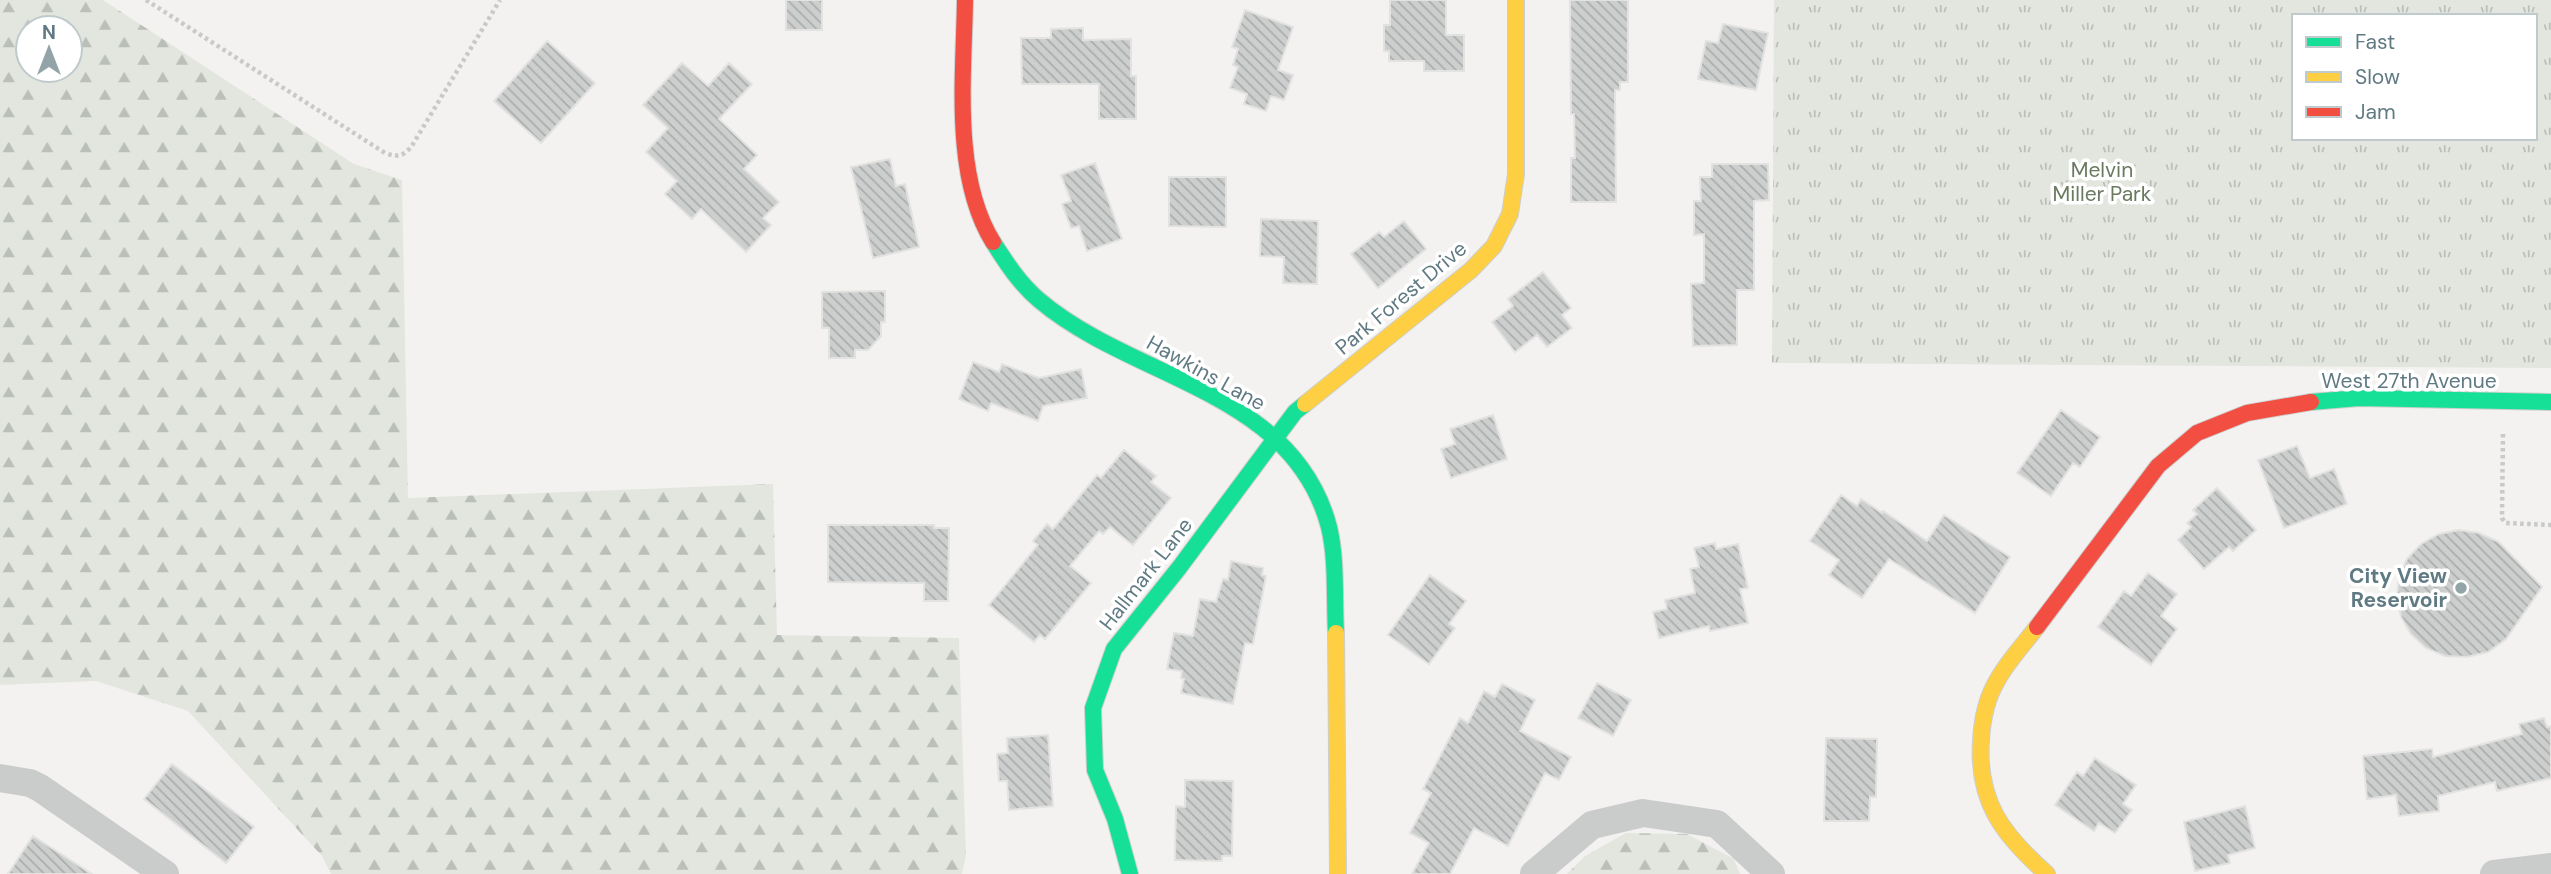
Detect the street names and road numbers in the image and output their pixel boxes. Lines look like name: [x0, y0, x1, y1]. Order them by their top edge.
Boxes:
street label: Park Forest Drive: [1329, 235, 1473, 361]
street label: Hawkins Lane: [1142, 329, 1270, 417]
street label: West 27th Avenue: [2321, 367, 2497, 395]
street label: Hallmark Lane: [1093, 512, 1199, 636]

